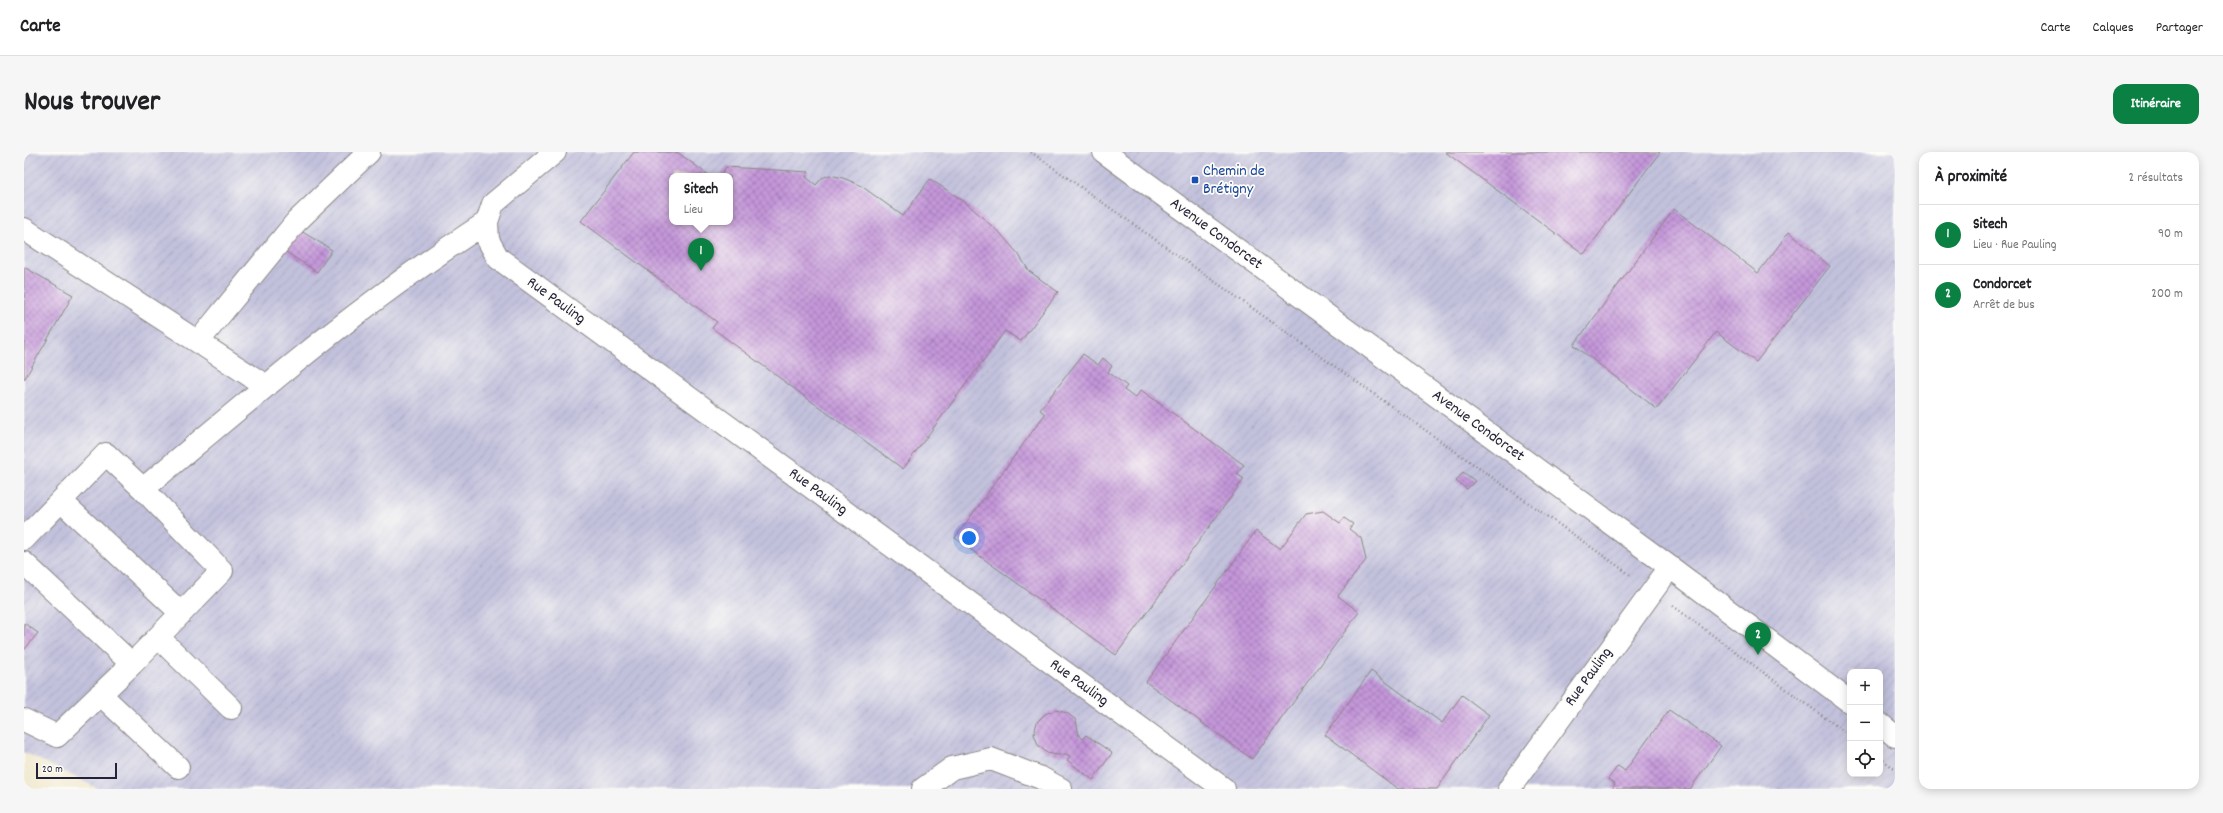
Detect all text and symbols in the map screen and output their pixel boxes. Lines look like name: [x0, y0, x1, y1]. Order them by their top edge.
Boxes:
text: Carte: [20, 14, 61, 41]
text: Carte: [2041, 18, 2071, 38]
text: Calques: [2093, 18, 2134, 38]
text: Partager: [2156, 18, 2203, 38]
text: Nous trouver: [24, 84, 160, 124]
button: Itinéraire: [2113, 84, 2199, 124]
place label: Chemin de Brétigny: [1203, 160, 1265, 201]
text: À proximité: [1935, 166, 2007, 190]
text: 2 résultats: [2129, 169, 2183, 188]
popup: [669, 173, 733, 225]
marker: Chemin de Brétigny: [1190, 175, 1200, 185]
text: Sitech: [684, 179, 718, 201]
street label: Avenue Condorcet: [1165, 192, 1267, 276]
text: Lieu: [684, 201, 703, 220]
text: Sitech: [1973, 214, 2007, 236]
text: 1: [1947, 225, 1949, 244]
text: 90 m: [2158, 225, 2183, 244]
text: Lieu · Rue Pauling: [1973, 236, 2056, 255]
pin: 1: [688, 238, 714, 271]
street label: Rue Pauling: [522, 272, 590, 330]
text: Condorcet: [1973, 274, 2031, 296]
text: 2: [1945, 285, 1951, 304]
text: 200 m: [2151, 285, 2183, 304]
text: Arrêt de bus: [1973, 296, 2035, 315]
street label: Avenue Condorcet: [1427, 384, 1529, 468]
street label: Rue Pauling: [784, 463, 852, 521]
your location: [959, 528, 979, 548]
pin: 2: [1745, 622, 1771, 655]
street label: Rue Pauling: [1560, 643, 1618, 711]
street label: Rue Pauling: [1045, 654, 1113, 712]
map controls: [1847, 669, 1883, 777]
button: +: [1847, 669, 1883, 705]
button: −: [1847, 705, 1883, 741]
button: locate: [1847, 741, 1883, 777]
scale bar: [36, 761, 117, 780]
text: 20 m: [42, 762, 63, 778]

